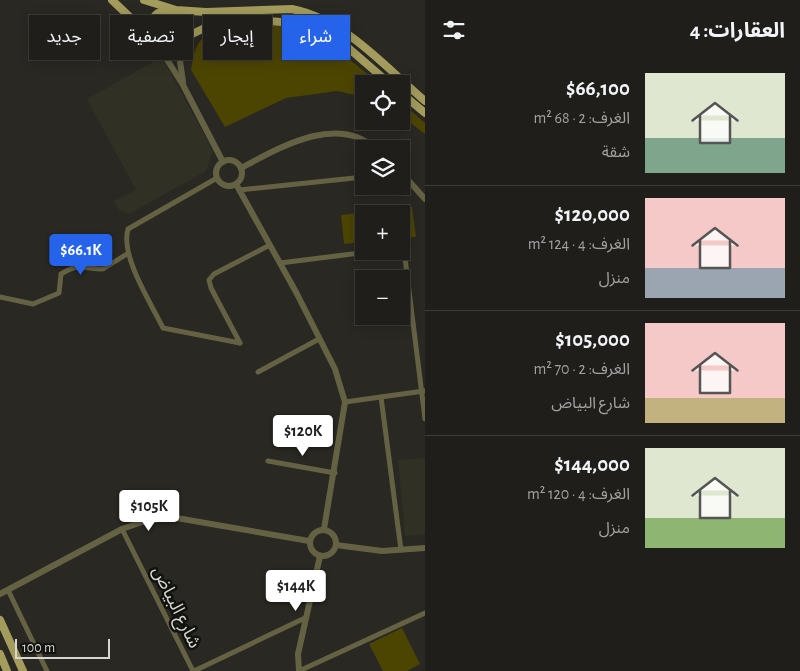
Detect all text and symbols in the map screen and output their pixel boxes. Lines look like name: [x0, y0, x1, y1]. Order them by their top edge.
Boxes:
chip: جديد: [29, 15, 100, 60]
chip: تصفية: [110, 15, 193, 60]
chip: إيجار: [203, 15, 272, 60]
chip: شراء: [282, 15, 350, 60]
icon: filters: [440, 16, 468, 44]
text: العقارات: 4: [690, 20, 785, 41]
map controls: [355, 75, 410, 325]
button: locate: [355, 75, 410, 130]
text: $66,100: [566, 78, 630, 99]
icon: home: [685, 93, 745, 153]
text: الغرف: 2 · 68 m²: [533, 110, 630, 126]
button: layers: [355, 140, 410, 195]
text: شقة: [602, 144, 630, 160]
text: $120,000: [555, 204, 630, 225]
button: +: [355, 205, 410, 260]
icon: home: [685, 218, 745, 278]
pin: $66.1K: [40, 234, 122, 276]
text: الغرف: 4 · 124 m²: [528, 236, 630, 252]
text: $66.1K: [60, 242, 102, 258]
button: −: [355, 270, 410, 325]
text: منزل: [599, 270, 630, 286]
text: $105,000: [555, 329, 630, 350]
icon: home: [685, 343, 745, 403]
text: الغرف: 2 · 70 m²: [533, 361, 630, 377]
text: شارع البياض: [551, 395, 630, 411]
pin: $120K: [268, 414, 338, 457]
text: $120K: [284, 423, 322, 439]
text: $144,000: [554, 454, 630, 475]
icon: home: [685, 468, 745, 528]
text: الغرف: 4 · 120 m²: [527, 486, 630, 502]
pin: $105K: [114, 490, 184, 532]
text: $105K: [130, 498, 168, 514]
text: منزل: [599, 520, 630, 536]
street label: شارع البياض: [145, 564, 204, 653]
pin: $144K: [261, 570, 331, 612]
text: $144K: [277, 578, 315, 594]
scale bar: [15, 636, 110, 659]
text: 100 m: [22, 641, 55, 655]

